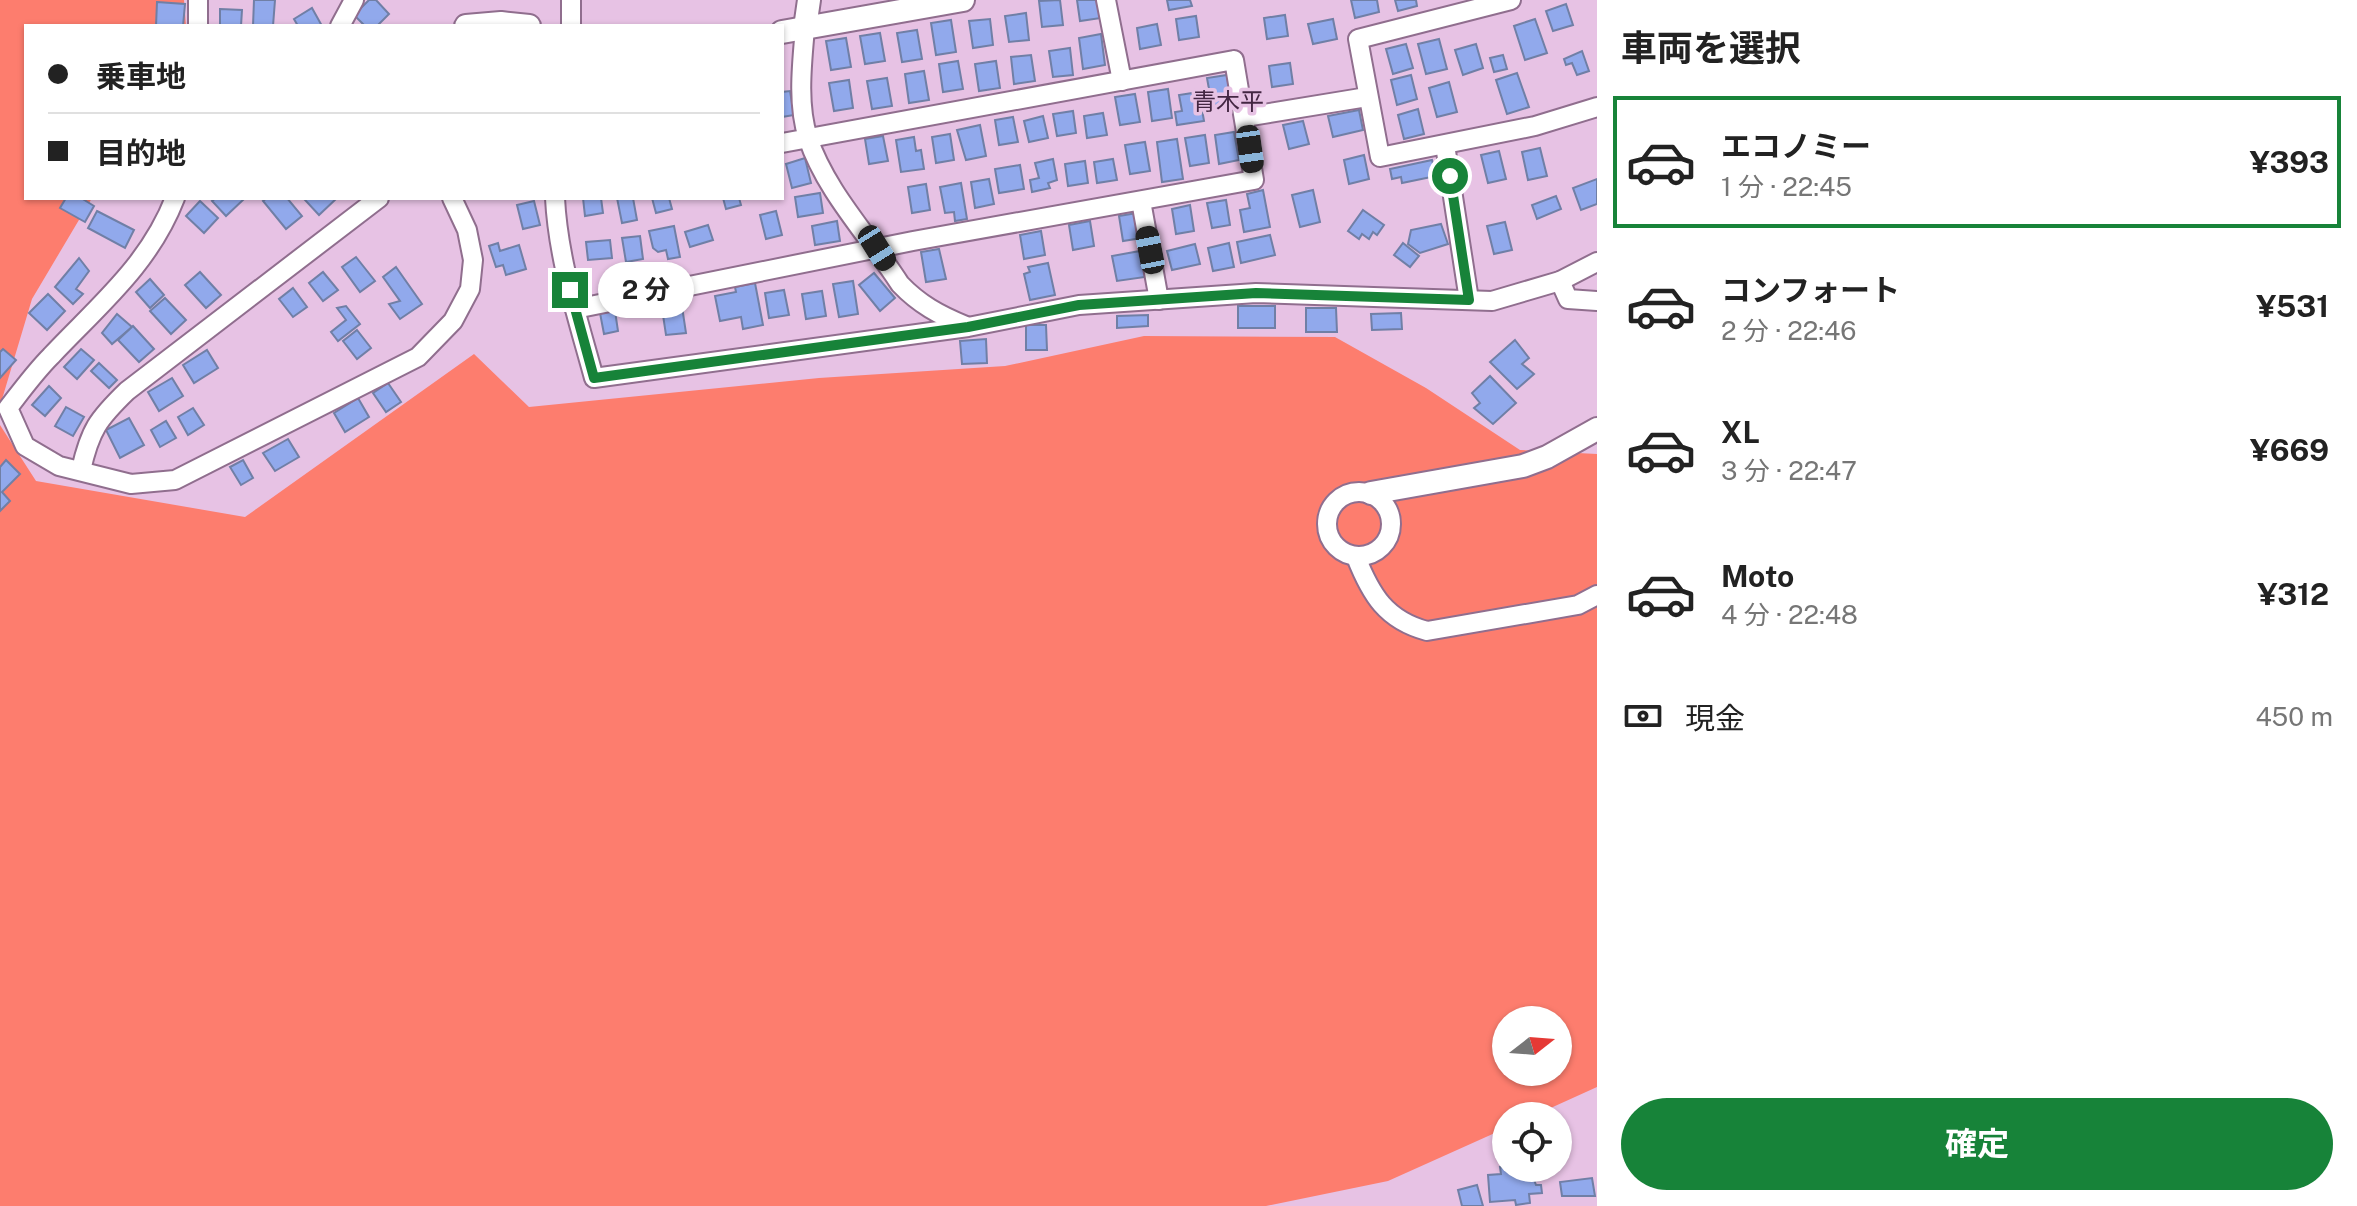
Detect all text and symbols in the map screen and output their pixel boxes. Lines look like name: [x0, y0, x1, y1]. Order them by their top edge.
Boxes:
text: 車両を選択: [1621, 27, 1801, 69]
text: 乗車地: [96, 58, 186, 94]
district label: 青木平: [1192, 87, 1264, 115]
car: [1235, 124, 1265, 174]
icon: car: [1625, 126, 1697, 198]
text: エコノミー: [1721, 128, 1871, 164]
text: 目的地: [96, 135, 186, 171]
text: ¥393: [2250, 144, 2329, 180]
route start: [1432, 158, 1468, 194]
text: 1 分 · 22:45: [1721, 171, 1852, 202]
car: [854, 221, 900, 275]
car: [1134, 224, 1166, 276]
callout: 2 分: [598, 262, 694, 318]
icon: car: [1625, 270, 1697, 342]
route end: [552, 272, 588, 308]
text: コンフォート: [1721, 272, 1900, 308]
text: 2 分: [622, 274, 670, 305]
text: ¥531: [2256, 288, 2329, 324]
text: 2 分 · 22:46: [1721, 315, 1856, 346]
icon: car: [1625, 414, 1697, 486]
text: XL: [1721, 414, 1760, 450]
text: ¥669: [2250, 432, 2329, 468]
text: 3 分 · 22:47: [1721, 455, 1857, 486]
icon: car: [1625, 558, 1697, 630]
text: Moto: [1721, 558, 1794, 594]
text: ¥312: [2257, 576, 2329, 612]
text: 4 分 · 22:48: [1721, 599, 1858, 630]
icon: cash: [1621, 694, 1665, 738]
text: 現金: [1685, 700, 1745, 736]
text: 450 m: [2256, 701, 2333, 732]
north arrow: [1492, 1006, 1572, 1086]
map controls: [1492, 1006, 1572, 1182]
button: 確定: [1621, 1098, 2333, 1190]
button: locate: [1492, 1102, 1572, 1182]

